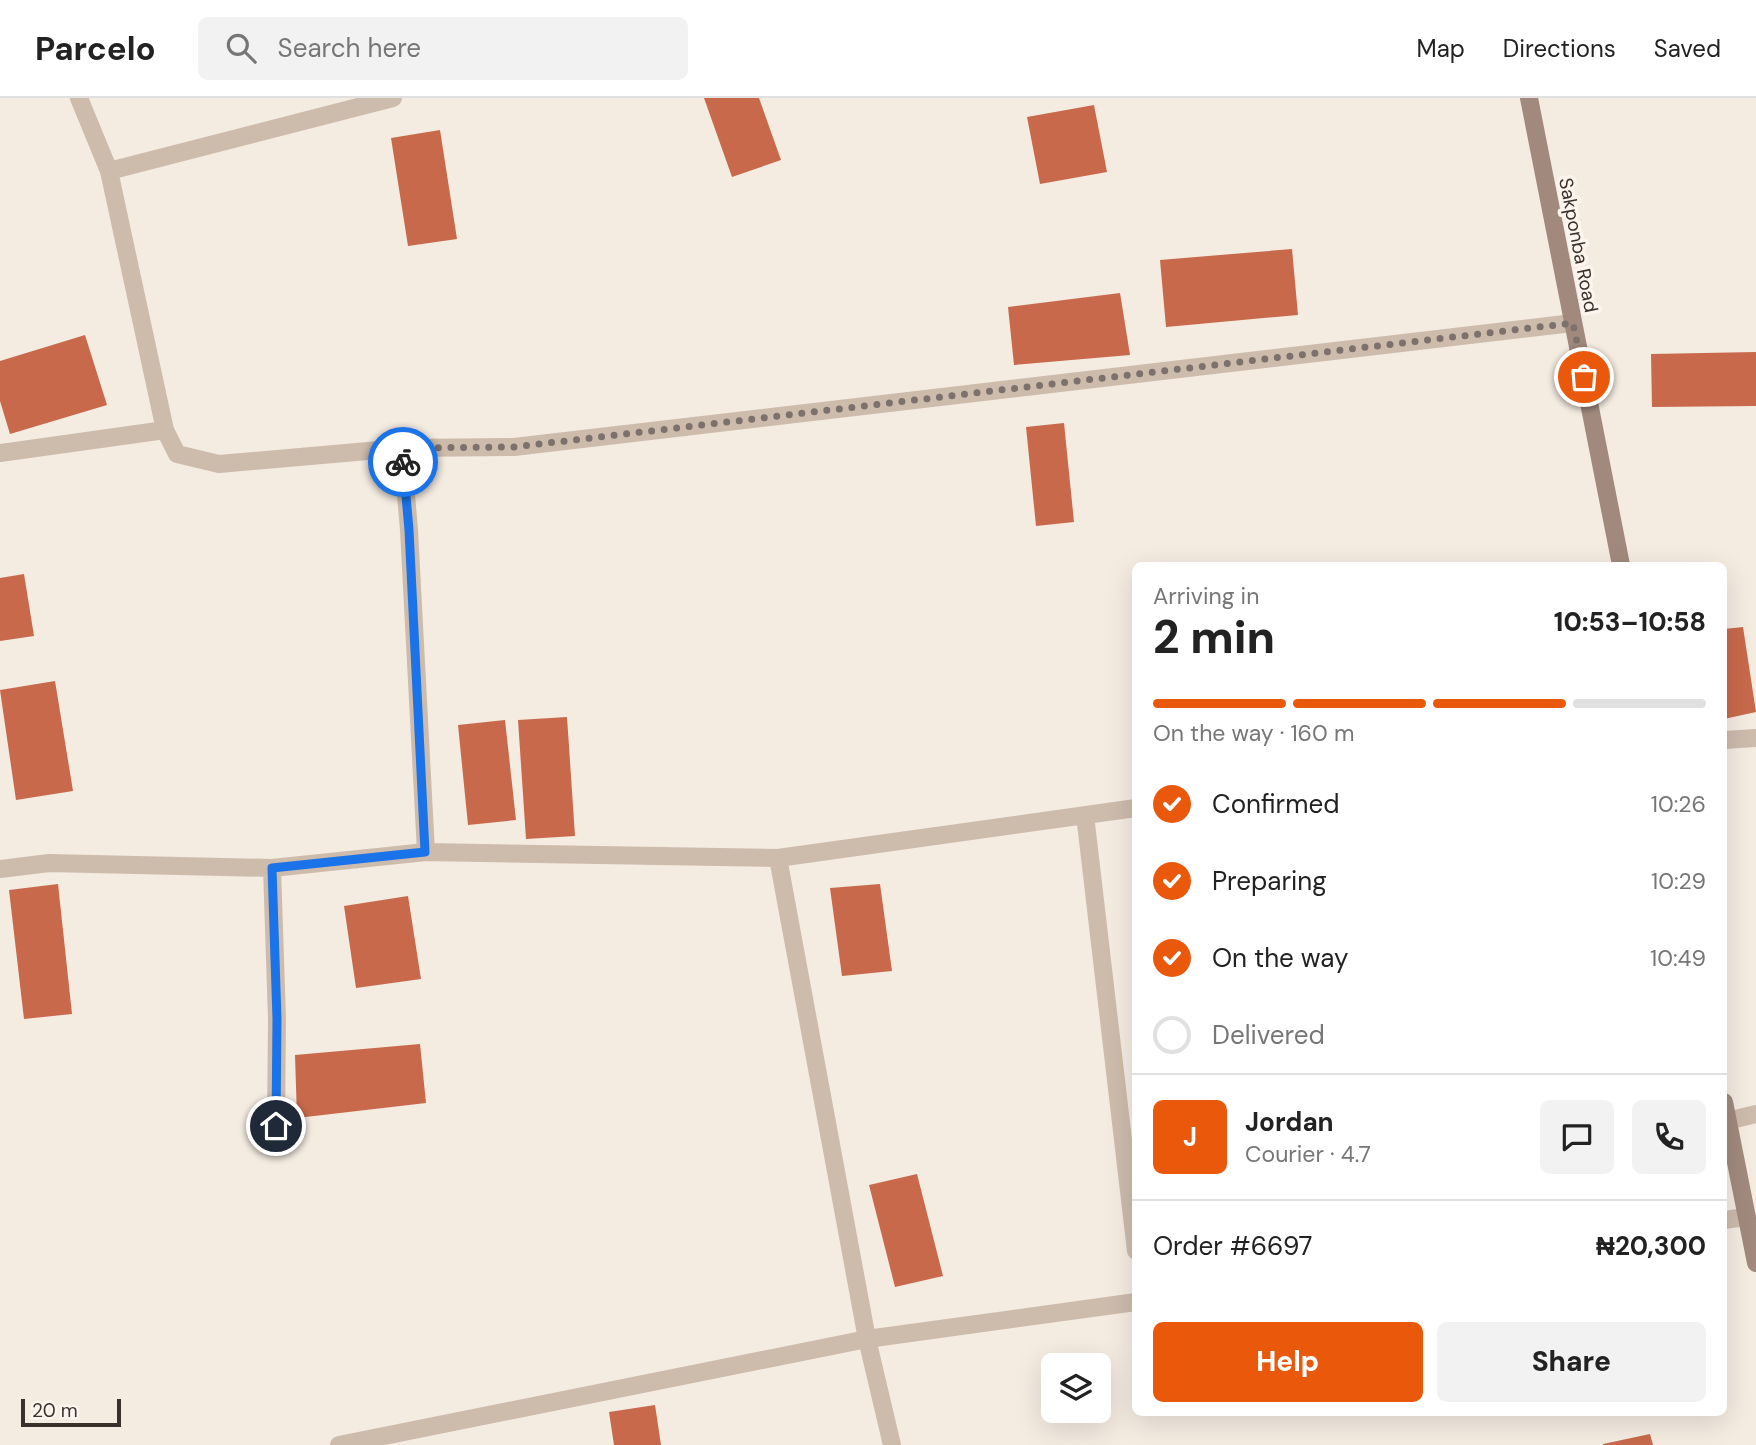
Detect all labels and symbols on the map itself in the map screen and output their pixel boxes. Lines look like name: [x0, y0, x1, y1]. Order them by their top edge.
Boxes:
street label: Sakponba Road: [1553, 176, 1604, 314]
pin: [1554, 347, 1614, 407]
courier: [368, 427, 438, 497]
pin: [246, 1096, 306, 1156]
scale bar: [21, 1396, 121, 1428]

